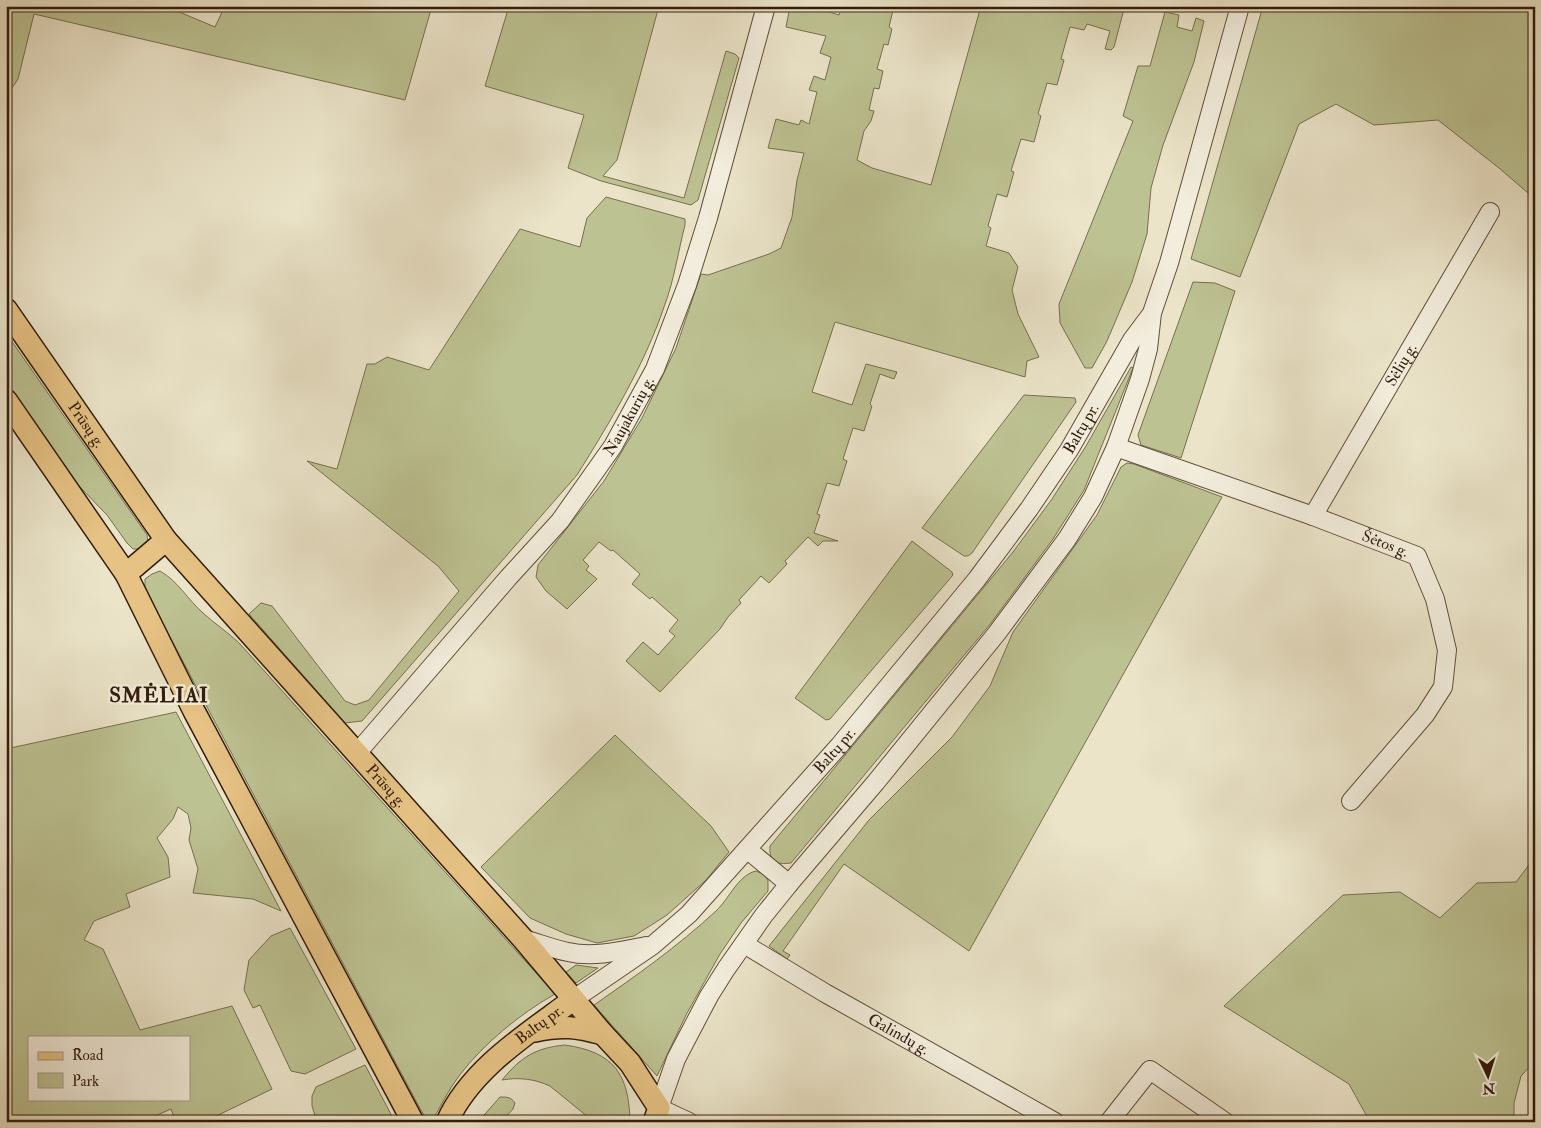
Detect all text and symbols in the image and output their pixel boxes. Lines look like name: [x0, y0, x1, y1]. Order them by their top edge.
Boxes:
street label: Sėlių g.: [1381, 340, 1421, 390]
street label: Naujakurių g.: [599, 373, 659, 460]
street label: Prūsų g.: [63, 398, 109, 452]
street label: Baltų pr.: [1059, 400, 1103, 458]
street label: Šėtos g.: [1359, 525, 1411, 562]
district label: SMĖLIAI: [109, 682, 209, 709]
street label: Baltų pr.: [809, 723, 860, 778]
street label: Prūsų g.: [361, 760, 411, 812]
street label: Baltų pr.: [511, 1000, 568, 1049]
street label: Galindų g.: [864, 1009, 933, 1059]
legend: [28, 1036, 190, 1100]
text: Road: [72, 1046, 104, 1065]
north arrow: [1464, 1050, 1514, 1100]
text: Park: [72, 1072, 99, 1091]
text: N: [1482, 1079, 1497, 1097]

